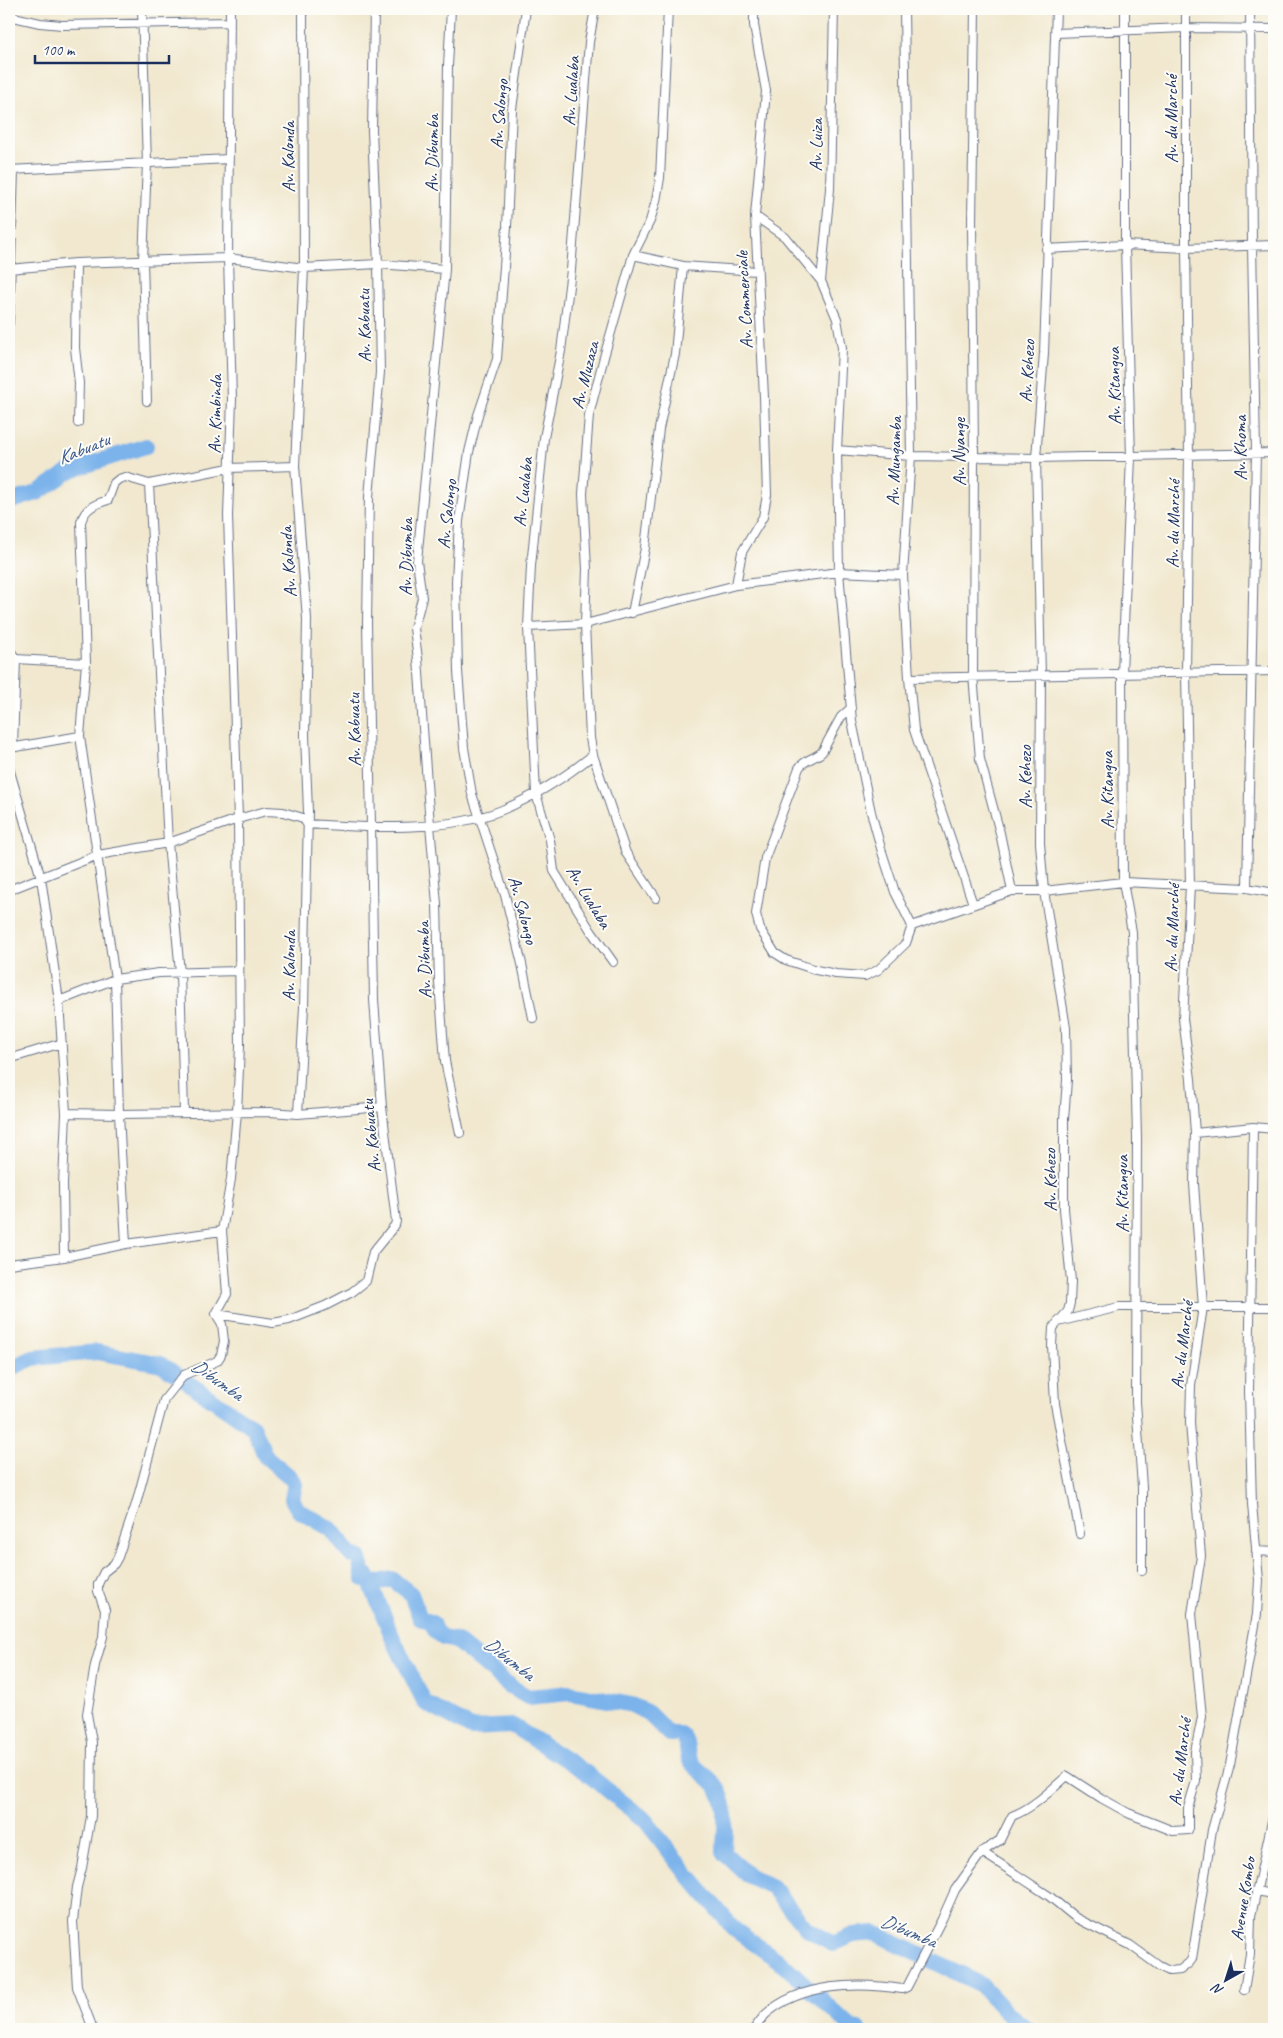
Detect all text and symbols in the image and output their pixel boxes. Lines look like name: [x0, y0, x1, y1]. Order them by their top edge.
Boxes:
scale bar: [35, 32, 169, 64]
text: 100 m: [42, 41, 76, 60]
street label: Av. Lualaba: [558, 54, 584, 127]
street label: Av. du Marché: [1160, 72, 1182, 163]
street label: Av. Salongo: [485, 77, 513, 150]
street label: Av. Dibumba: [420, 112, 444, 192]
street label: Av. Luiza: [805, 117, 827, 172]
street label: Av. Kalonda: [277, 120, 299, 192]
street label: Av. Commerciale: [730, 250, 758, 349]
street label: Av. Kabuatu: [352, 288, 376, 363]
street label: Av. Muzaza: [566, 337, 604, 411]
street label: Av. Kehezo: [1014, 337, 1040, 403]
street label: Av. Kitangua: [1102, 346, 1126, 425]
street label: Av. Kimbinda: [203, 373, 227, 454]
street label: Av. Mungamba: [881, 414, 907, 506]
street label: Av. Khoma: [1229, 414, 1251, 480]
street label: Av. Nyange: [948, 417, 970, 486]
water label: Kabuatu: [54, 427, 115, 470]
street label: Av. Lualaba: [508, 455, 538, 528]
street label: Av. Salongo: [432, 477, 462, 550]
street label: Av. du Marché: [1161, 477, 1185, 568]
street label: Av. Dibumba: [394, 516, 418, 596]
street label: Av. Kalonda: [274, 524, 301, 598]
street label: Av. Kabuatu: [342, 692, 366, 767]
street label: Av. Kehezo: [1014, 744, 1036, 809]
street label: Av. Kitangua: [1096, 750, 1118, 829]
street label: Av. Lualaba: [562, 861, 617, 934]
street label: Av. Salongo: [503, 874, 543, 948]
street label: Av. du Marché: [1159, 880, 1185, 973]
street label: Av. Dibumba: [412, 919, 436, 999]
street label: Av. Kalonda: [277, 929, 301, 1002]
street label: Av. Kabuatu: [356, 1097, 386, 1174]
street label: Av. Kehezo: [1038, 1147, 1062, 1212]
street label: Av. Kitangua: [1111, 1154, 1133, 1233]
street label: Av. du Marché: [1166, 1297, 1199, 1390]
water label: Dibumba: [187, 1353, 250, 1407]
water label: Dibumba: [479, 1632, 541, 1687]
street label: Av. du Marché: [1164, 1714, 1197, 1807]
street label: Avenue Kombo: [1226, 1854, 1261, 1942]
water label: Dibumba: [877, 1909, 942, 1954]
north arrow: [1200, 1956, 1250, 2006]
text: N: [1208, 1979, 1227, 1999]

